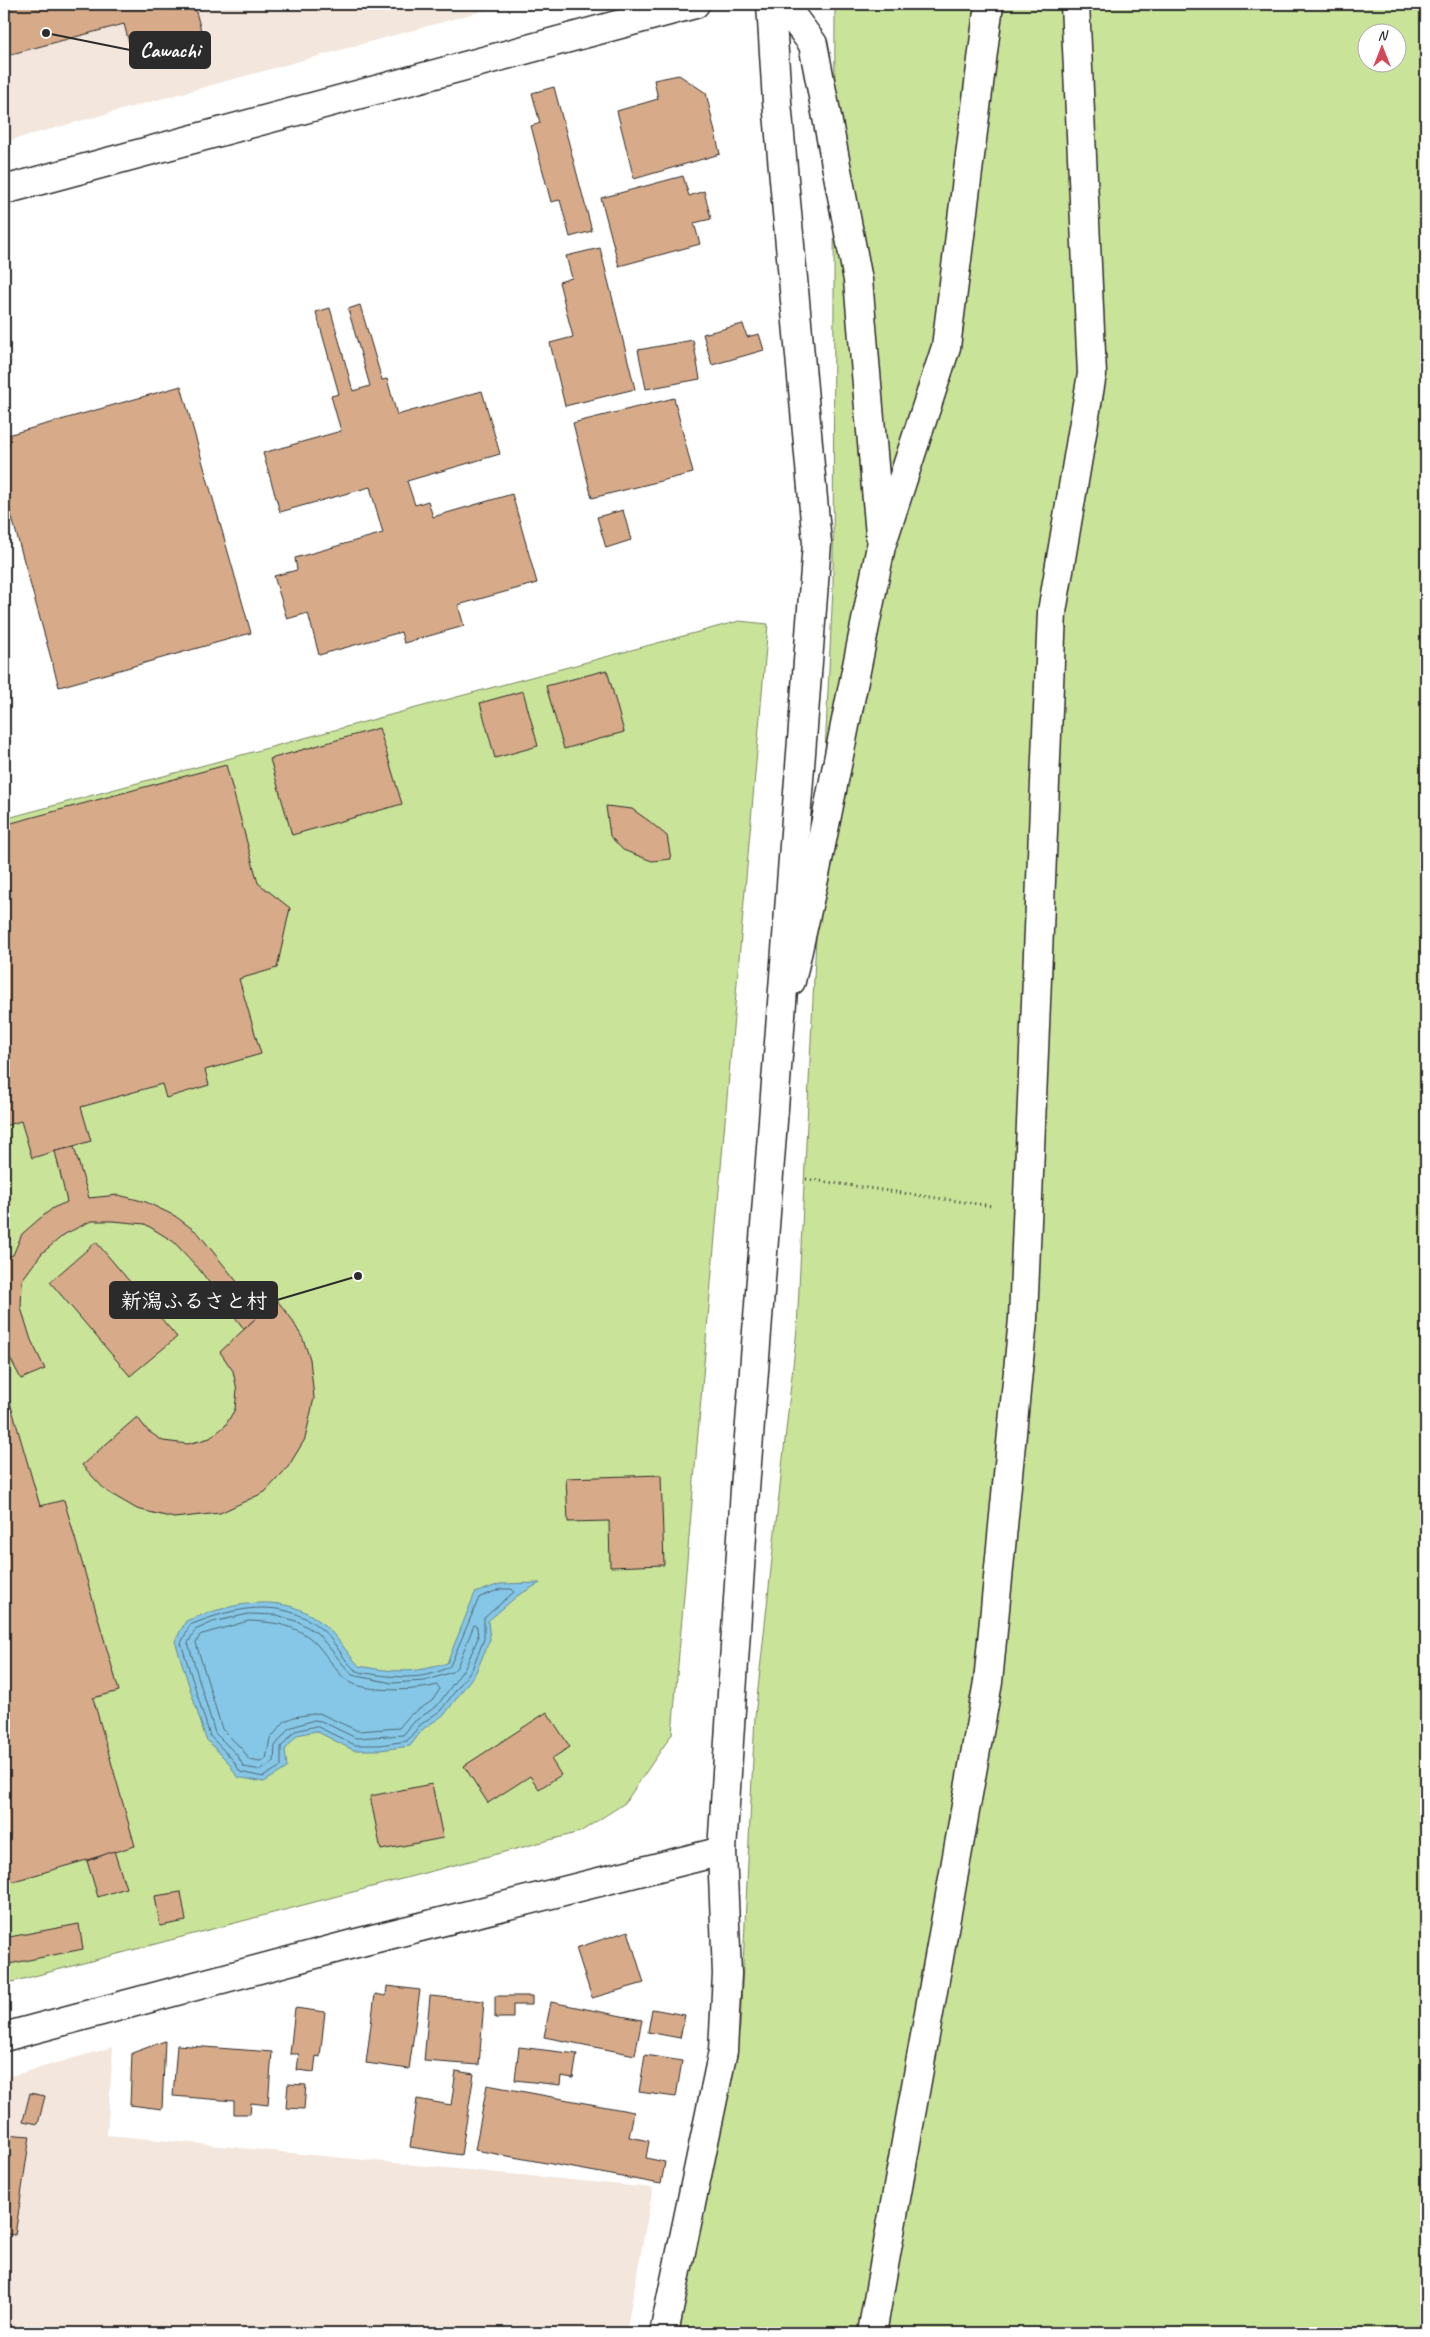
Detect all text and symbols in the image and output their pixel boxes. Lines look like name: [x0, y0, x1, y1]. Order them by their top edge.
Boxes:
north arrow: [1358, 22, 1408, 72]
text: N: [1378, 27, 1389, 44]
callout: Cawachi: [130, 32, 210, 68]
text: Cawachi: [140, 37, 203, 63]
callout: 新潟ふるさと村: [110, 1282, 277, 1318]
text: 新潟ふるさと村: [121, 1288, 267, 1314]

